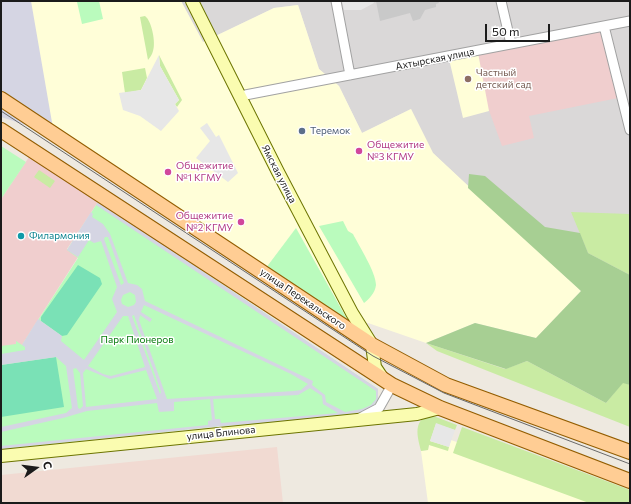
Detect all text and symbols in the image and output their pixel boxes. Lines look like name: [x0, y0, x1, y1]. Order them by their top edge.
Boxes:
scale bar: [487, 16, 552, 42]
text: 50 m: [492, 24, 520, 38]
street label: Ахтырская улица: [395, 45, 475, 73]
place label: Частный детский сад: [476, 67, 531, 90]
marker: Частный детский сад: [463, 74, 473, 84]
place label: Теремок: [310, 125, 350, 137]
marker: Теремок: [297, 126, 307, 136]
place label: Общежитие №3 КГМУ: [367, 139, 424, 162]
street label: Ямская улица: [259, 143, 299, 205]
marker: Общежитие №3 КГМУ: [354, 146, 364, 156]
place label: Общежитие №1 КГМУ: [176, 160, 233, 184]
marker: Общежитие №1 КГМУ: [163, 167, 173, 177]
place label: Общежитие №2 КГМУ: [176, 210, 233, 234]
marker: Общежитие №2 КГМУ: [236, 217, 246, 227]
place label: Филармония: [29, 230, 90, 242]
marker: Филармония: [16, 231, 26, 241]
street label: улица Перекальского: [258, 266, 348, 332]
park label: Парк Пионеров: [100, 334, 174, 346]
street label: улица Блинова: [186, 423, 256, 443]
north arrow: [16, 448, 56, 488]
text: С: [41, 460, 55, 470]

